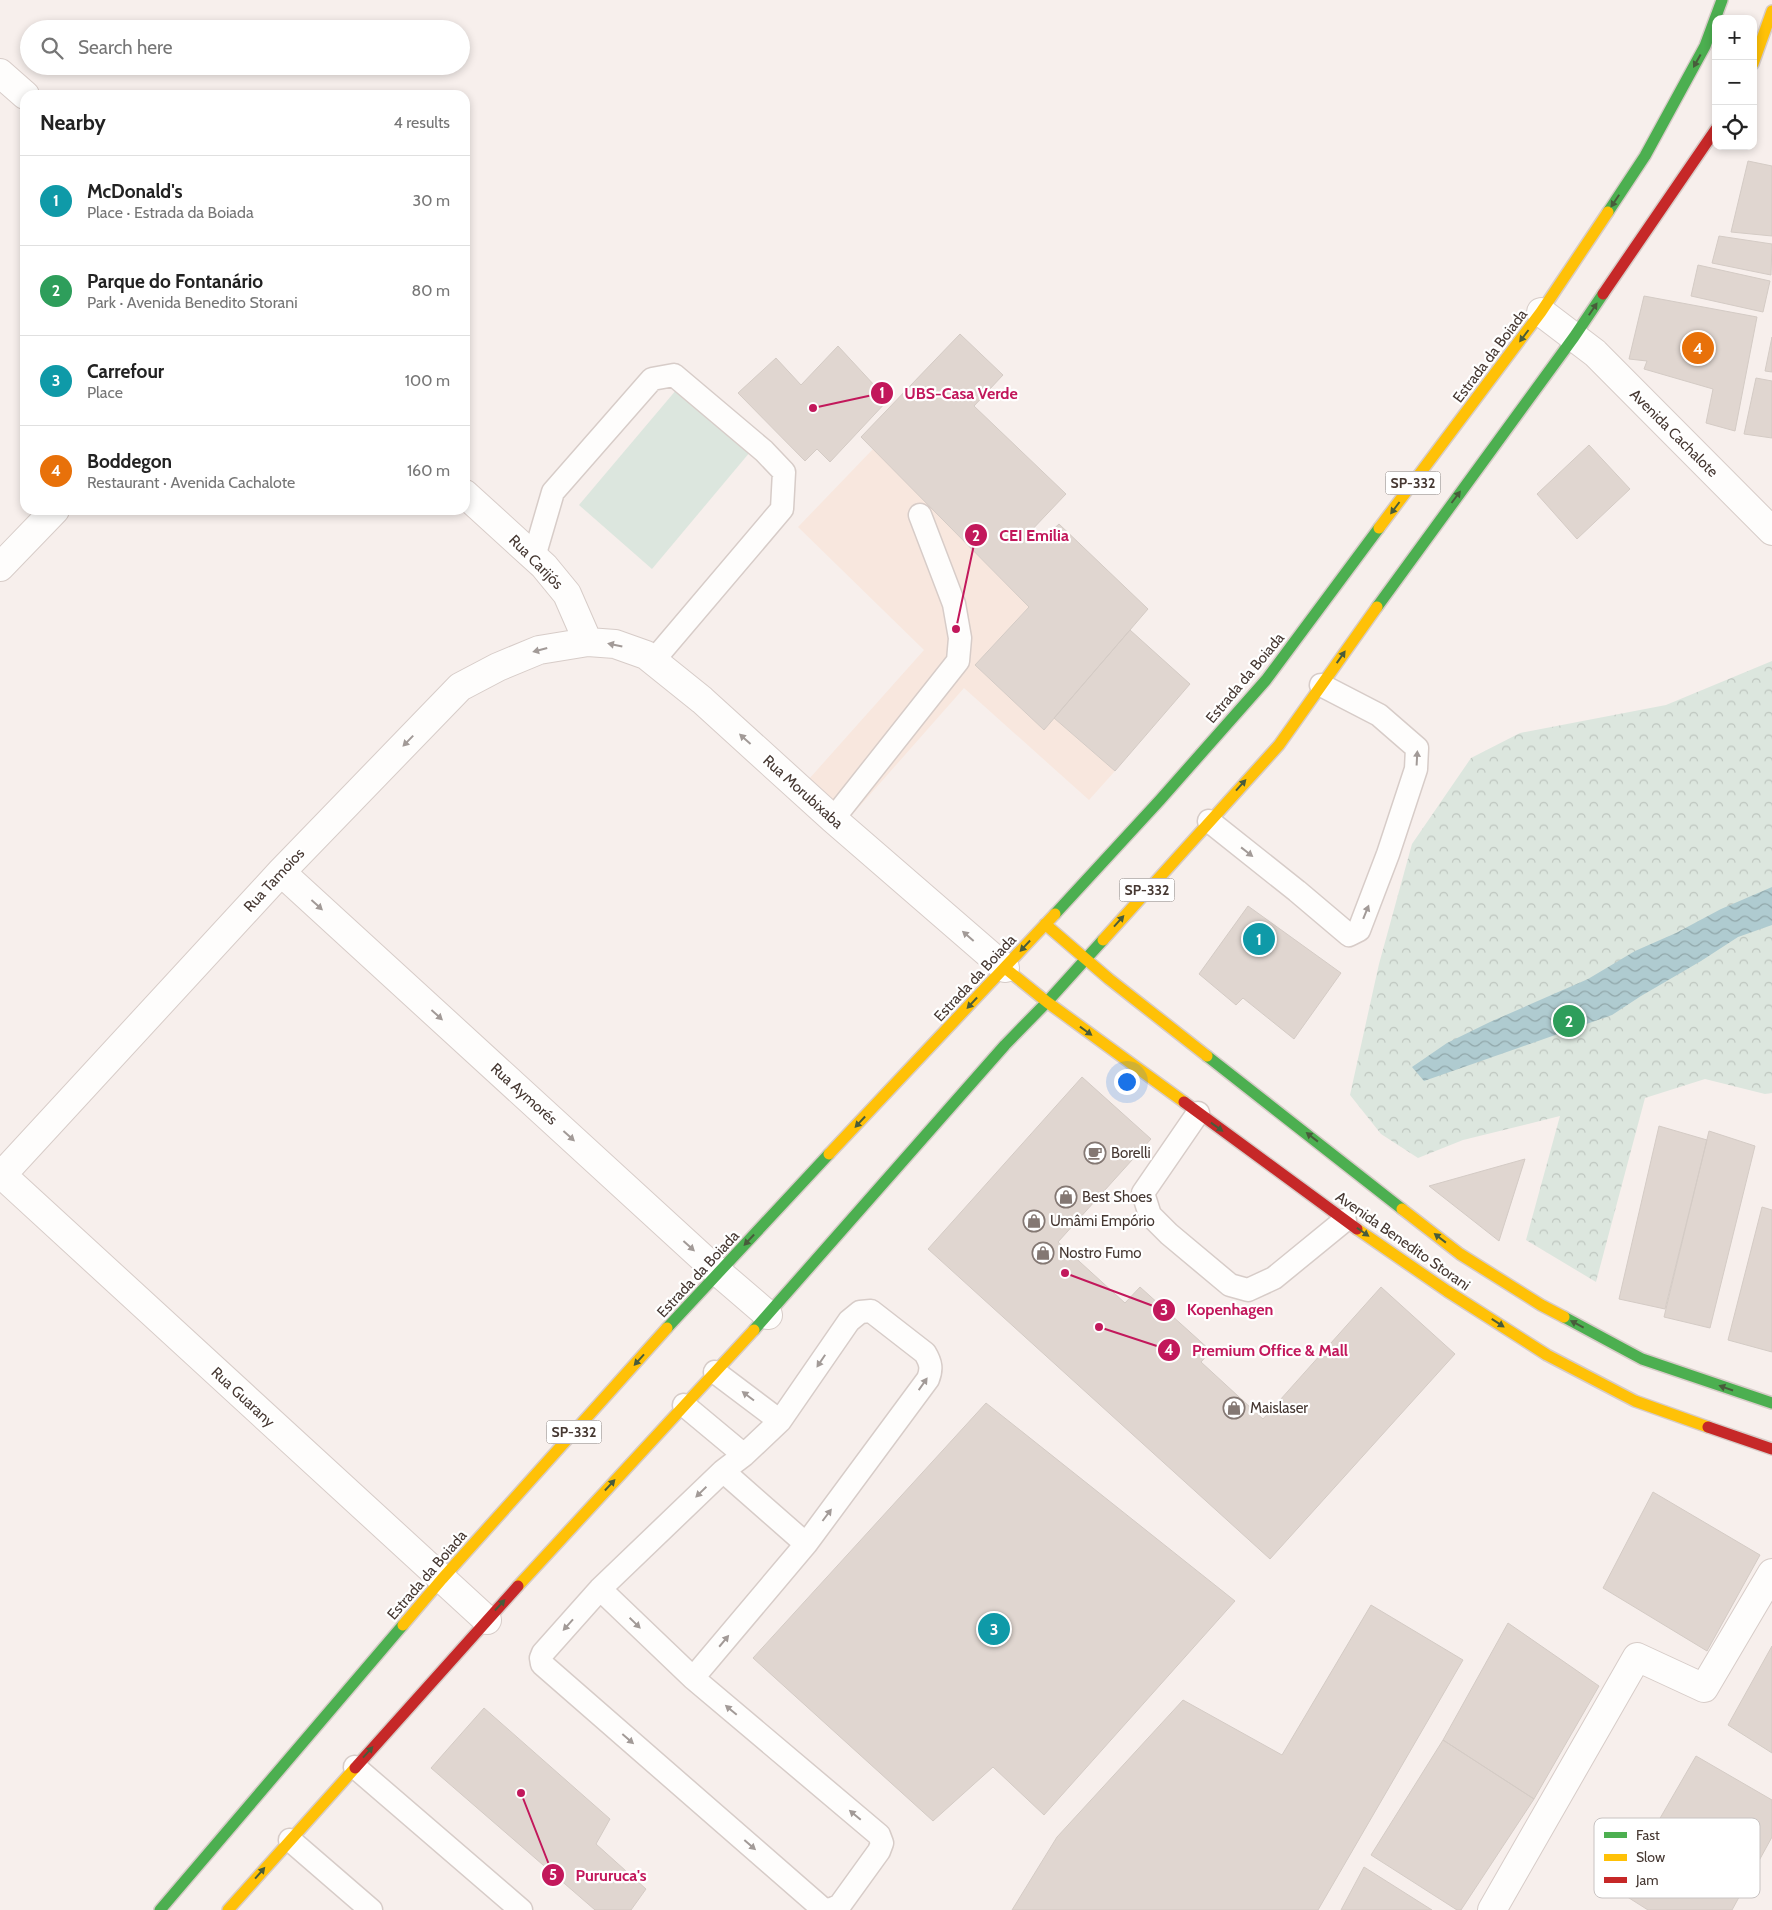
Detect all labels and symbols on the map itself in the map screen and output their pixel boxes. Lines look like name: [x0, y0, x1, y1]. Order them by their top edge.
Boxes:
one-way arrow: [1693, 54, 1701, 68]
one-way arrow: [1610, 194, 1619, 208]
one-way arrow: [1589, 302, 1598, 316]
street label: Estrada da Boiada: [1449, 305, 1531, 406]
one-way arrow: [1518, 329, 1529, 342]
pin: 4: [1682, 329, 1714, 367]
callout: UBS-Casa Verde: [869, 378, 1028, 409]
text: 1: [879, 384, 885, 402]
text: UBS-Casa Verde: [904, 384, 1018, 403]
street label: Avenida Cachalote: [1626, 385, 1722, 481]
road number: SP-332: [1386, 472, 1440, 494]
one-way arrow: [1451, 490, 1461, 504]
one-way arrow: [1390, 501, 1400, 515]
callout: CEI Emilia: [964, 520, 1079, 551]
text: CEI Emilia: [999, 526, 1069, 545]
text: 2: [972, 527, 980, 545]
street label: Rua Carijós: [505, 531, 567, 593]
street label: Estrada da Boiada: [1202, 629, 1288, 727]
one-way arrow: [607, 641, 623, 649]
one-way arrow: [532, 647, 547, 655]
one-way arrow: [1336, 650, 1346, 664]
one-way arrow: [740, 733, 752, 745]
one-way arrow: [403, 734, 415, 746]
one-way arrow: [1413, 750, 1421, 766]
street label: Rua Morubixaba: [759, 751, 847, 833]
one-way arrow: [1236, 779, 1247, 792]
street label: Rua Tamoios: [240, 844, 308, 916]
one-way arrow: [1240, 846, 1253, 857]
road number: SP-332: [1120, 878, 1174, 902]
one-way arrow: [310, 899, 322, 911]
one-way arrow: [1363, 905, 1371, 920]
one-way arrow: [1113, 916, 1125, 928]
pin: 1: [1243, 920, 1275, 958]
street label: Estrada da Boiada: [930, 930, 1020, 1025]
one-way arrow: [963, 930, 975, 942]
one-way arrow: [1019, 940, 1031, 952]
one-way arrow: [966, 997, 978, 1009]
pin: 2: [1553, 1002, 1585, 1040]
one-way arrow: [430, 1009, 442, 1021]
one-way arrow: [1079, 1026, 1093, 1036]
street label: Rua Aymorés: [487, 1059, 561, 1129]
your location: [1114, 1069, 1140, 1095]
one-way arrow: [854, 1115, 866, 1127]
one-way arrow: [1210, 1122, 1224, 1132]
one-way arrow: [563, 1130, 575, 1142]
one-way arrow: [1305, 1132, 1318, 1143]
cafe icon: Borelli: [1083, 1141, 1107, 1165]
place label: Borelli: [1111, 1144, 1151, 1162]
shop icon: Best Shoes: [1054, 1185, 1078, 1209]
place label: Best Shoes: [1082, 1188, 1152, 1206]
street label: Avenida Benedito Storani: [1332, 1188, 1474, 1294]
shop icon: Umâmi Empório: [1022, 1209, 1046, 1233]
place label: Umâmi Empório: [1050, 1212, 1155, 1230]
street label: Estrada da Boiada: [653, 1226, 743, 1321]
one-way arrow: [1356, 1227, 1370, 1237]
one-way arrow: [1433, 1232, 1446, 1243]
one-way arrow: [743, 1234, 755, 1246]
one-way arrow: [683, 1240, 695, 1252]
shop icon: Nostro Fumo: [1031, 1241, 1055, 1265]
place label: Nostro Fumo: [1059, 1244, 1142, 1262]
callout: Kopenhagen: [1152, 1294, 1283, 1325]
text: Kopenhagen: [1187, 1300, 1273, 1319]
text: 3: [1160, 1301, 1168, 1319]
one-way arrow: [1491, 1318, 1505, 1328]
one-way arrow: [1569, 1320, 1584, 1328]
callout: Premium Office & Mall: [1156, 1335, 1358, 1366]
text: 4: [1164, 1341, 1174, 1359]
text: Premium Office & Mall: [1192, 1341, 1348, 1360]
one-way arrow: [633, 1354, 645, 1366]
one-way arrow: [816, 1354, 826, 1368]
street label: Rua Guarany: [208, 1363, 279, 1431]
one-way arrow: [918, 1378, 928, 1391]
one-way arrow: [1718, 1383, 1733, 1391]
one-way arrow: [741, 1391, 755, 1401]
shop icon: Maislaser: [1222, 1396, 1246, 1420]
place label: Maislaser: [1250, 1399, 1308, 1417]
road number: SP-332: [546, 1420, 602, 1444]
one-way arrow: [604, 1480, 616, 1492]
one-way arrow: [695, 1486, 707, 1498]
one-way arrow: [822, 1508, 832, 1522]
street label: Estrada da Boiada: [383, 1526, 471, 1623]
one-way arrow: [494, 1600, 506, 1612]
pin: 3: [978, 1610, 1010, 1648]
one-way arrow: [629, 1617, 641, 1629]
one-way arrow: [562, 1619, 574, 1631]
one-way arrow: [718, 1635, 729, 1647]
one-way arrow: [725, 1705, 738, 1716]
one-way arrow: [622, 1733, 634, 1744]
one-way arrow: [362, 1747, 374, 1759]
one-way arrow: [849, 1810, 861, 1821]
legend: [1594, 1818, 1760, 1898]
text: Fast: [1636, 1826, 1660, 1844]
one-way arrow: [744, 1840, 757, 1851]
text: Slow: [1636, 1848, 1665, 1866]
callout: Pururuca's: [540, 1860, 656, 1891]
text: 5: [549, 1866, 557, 1884]
text: Pururuca's: [576, 1866, 647, 1885]
one-way arrow: [254, 1868, 266, 1880]
text: Jam: [1635, 1871, 1658, 1889]

